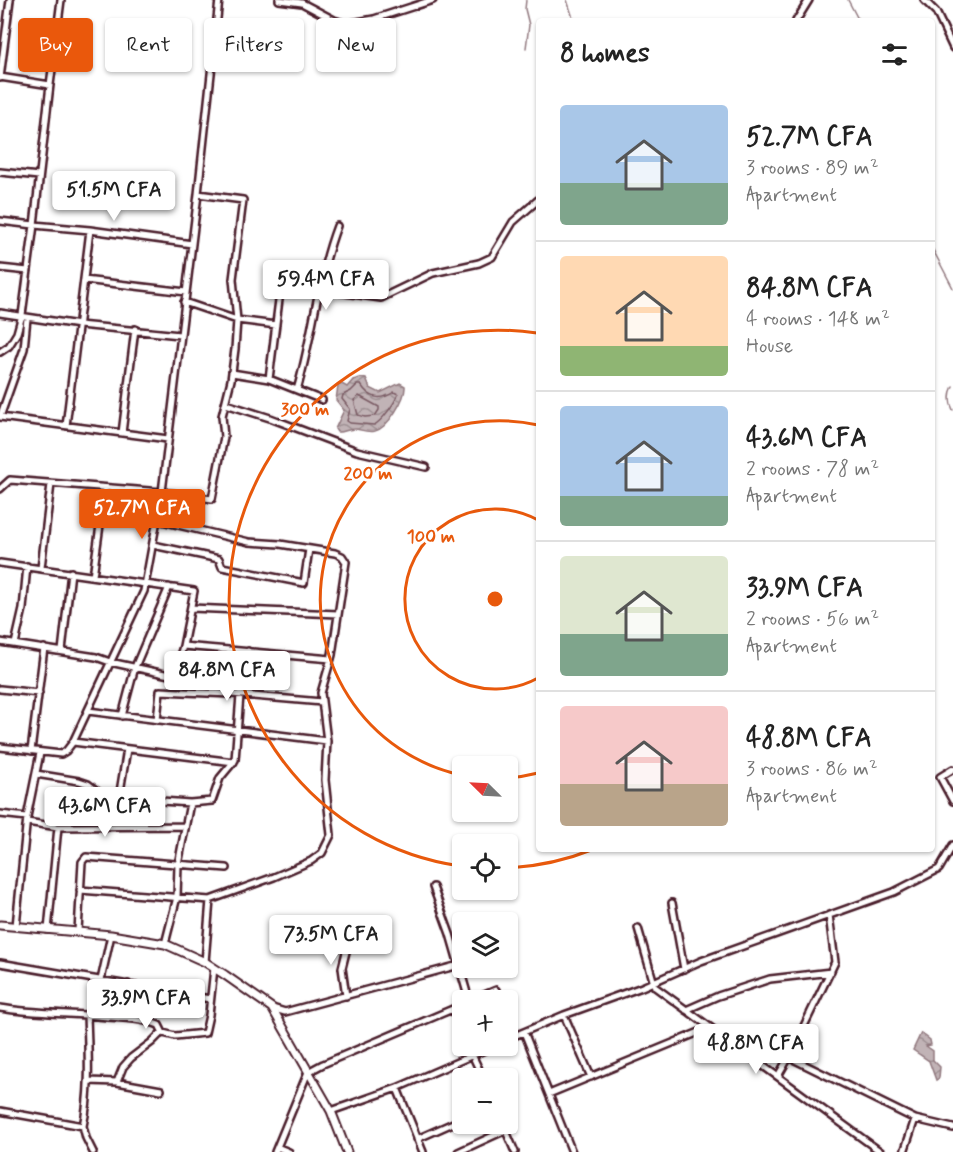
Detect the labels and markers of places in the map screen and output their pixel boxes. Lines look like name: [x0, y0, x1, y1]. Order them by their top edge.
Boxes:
pin: 51.5M CFA: [45, 171, 183, 222]
pin: 59.4M CFA: [257, 260, 395, 311]
pin: 52.7M CFA: [73, 489, 211, 540]
centre of rings: [485, 589, 505, 609]
pin: 84.8M CFA: [158, 651, 296, 702]
pin: 43.6M CFA: [36, 787, 174, 838]
pin: 73.5M CFA: [262, 915, 400, 966]
pin: 33.9M CFA: [77, 979, 215, 1030]
pin: 48.8M CFA: [687, 1024, 825, 1075]

